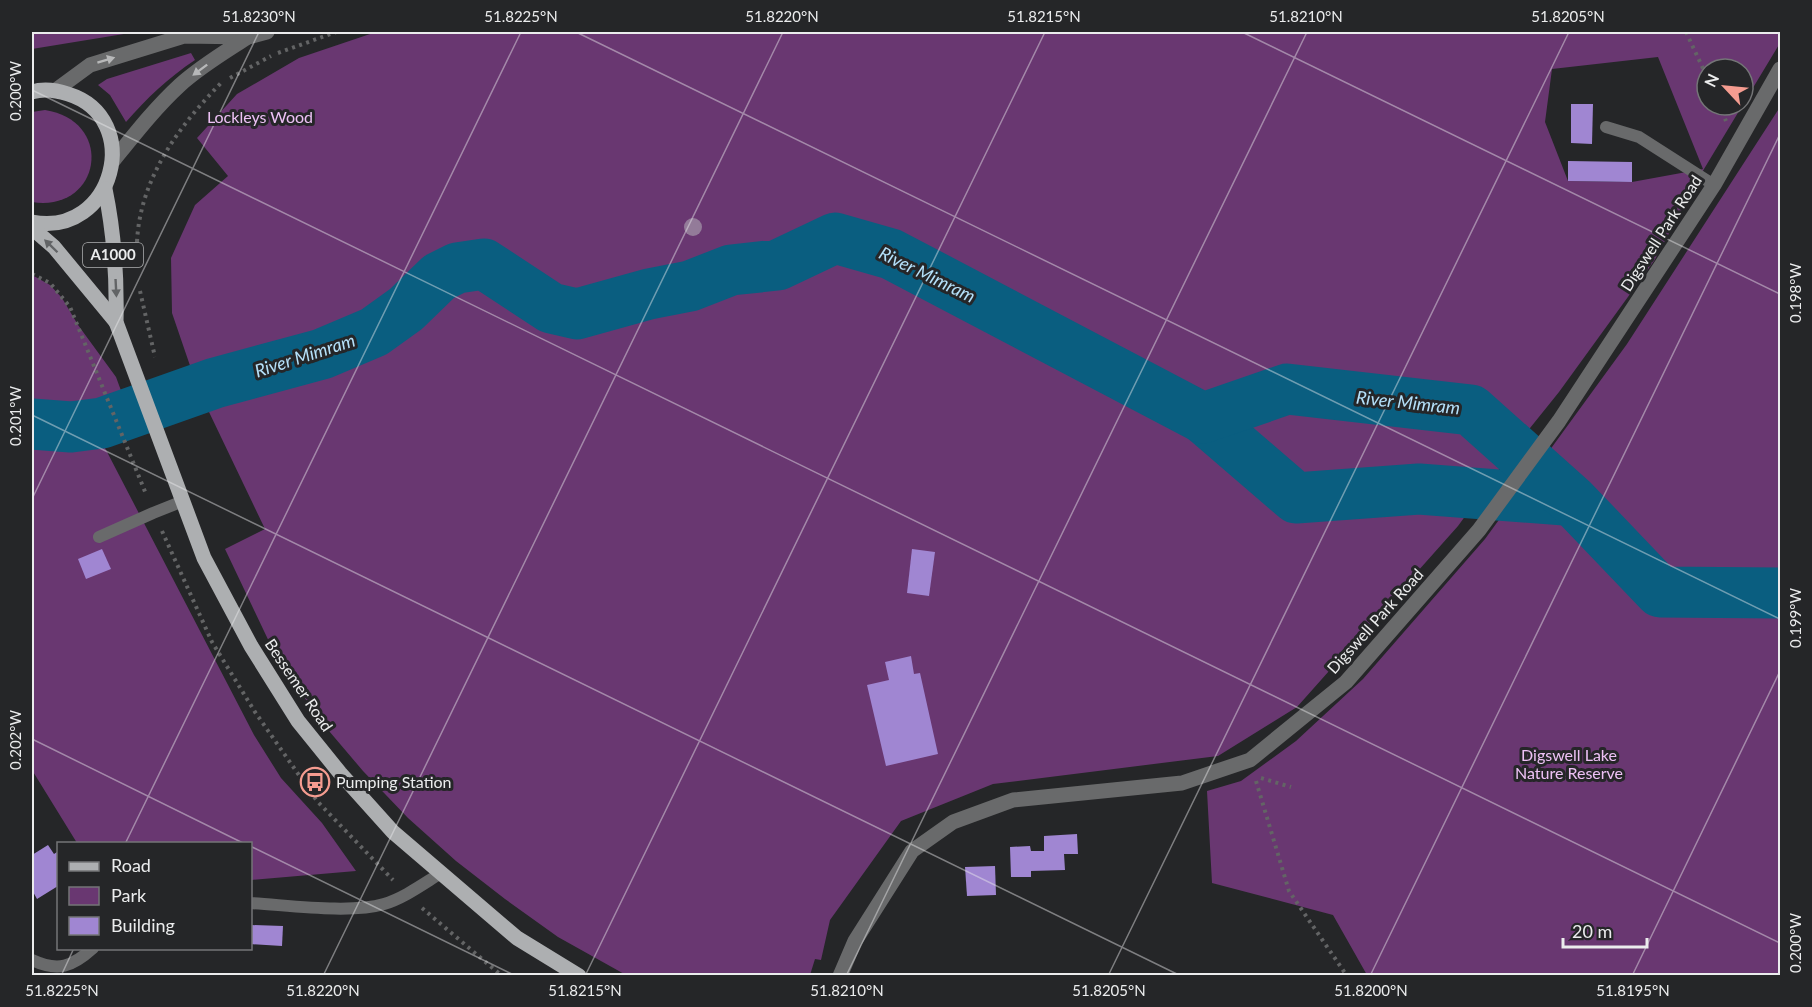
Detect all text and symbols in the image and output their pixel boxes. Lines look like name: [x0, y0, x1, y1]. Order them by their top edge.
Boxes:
text: 51.8230°N: [222, 7, 296, 25]
text: 51.8225°N: [484, 7, 558, 25]
text: 51.8220°N: [745, 7, 819, 25]
text: 51.8215°N: [1007, 7, 1081, 25]
text: 51.8210°N: [1269, 7, 1343, 25]
text: 51.8205°N: [1531, 7, 1605, 25]
one-way arrow: [97, 55, 115, 64]
north arrow: [1695, 57, 1755, 117]
text: 0.200°W: [6, 60, 24, 121]
one-way arrow: [192, 63, 207, 75]
text: N: [1700, 71, 1722, 90]
park label: Lockleys Wood: [207, 107, 313, 126]
street label: Digswell Park Road: [1616, 171, 1705, 294]
one-way arrow: [45, 239, 59, 253]
water label: River Mimram: [876, 241, 979, 307]
road number: A1000: [83, 243, 143, 267]
text: 0.198°W: [1786, 262, 1804, 323]
one-way arrow: [111, 279, 120, 298]
water label: River Mimram: [252, 328, 358, 382]
text: 0.201°W: [6, 385, 24, 446]
water label: River Mimram: [1355, 386, 1461, 418]
street label: Digswell Park Road: [1323, 564, 1427, 677]
text: 0.199°W: [1786, 587, 1804, 648]
street label: Bessemer Road: [261, 635, 337, 735]
text: 0.202°W: [6, 709, 24, 770]
park label: Digswell Lake Nature Reserve: [1515, 745, 1623, 782]
bus stop icon: Pumping Station: [299, 766, 331, 798]
place label: Pumping Station: [336, 772, 452, 791]
legend: [57, 842, 252, 950]
text: Road: [111, 854, 151, 876]
text: Park: [111, 884, 147, 906]
scale bar: [1563, 911, 1647, 949]
text: 0.200°W: [1786, 912, 1804, 973]
text: Building: [111, 914, 175, 936]
text: 20 m: [1572, 920, 1612, 942]
text: 51.8225°N: [25, 981, 99, 999]
text: 51.8220°N: [286, 981, 360, 999]
text: 51.8215°N: [548, 981, 622, 999]
text: 51.8210°N: [810, 981, 884, 999]
text: 51.8205°N: [1072, 981, 1146, 999]
text: 51.8200°N: [1334, 981, 1408, 999]
text: 51.8195°N: [1596, 981, 1670, 999]

